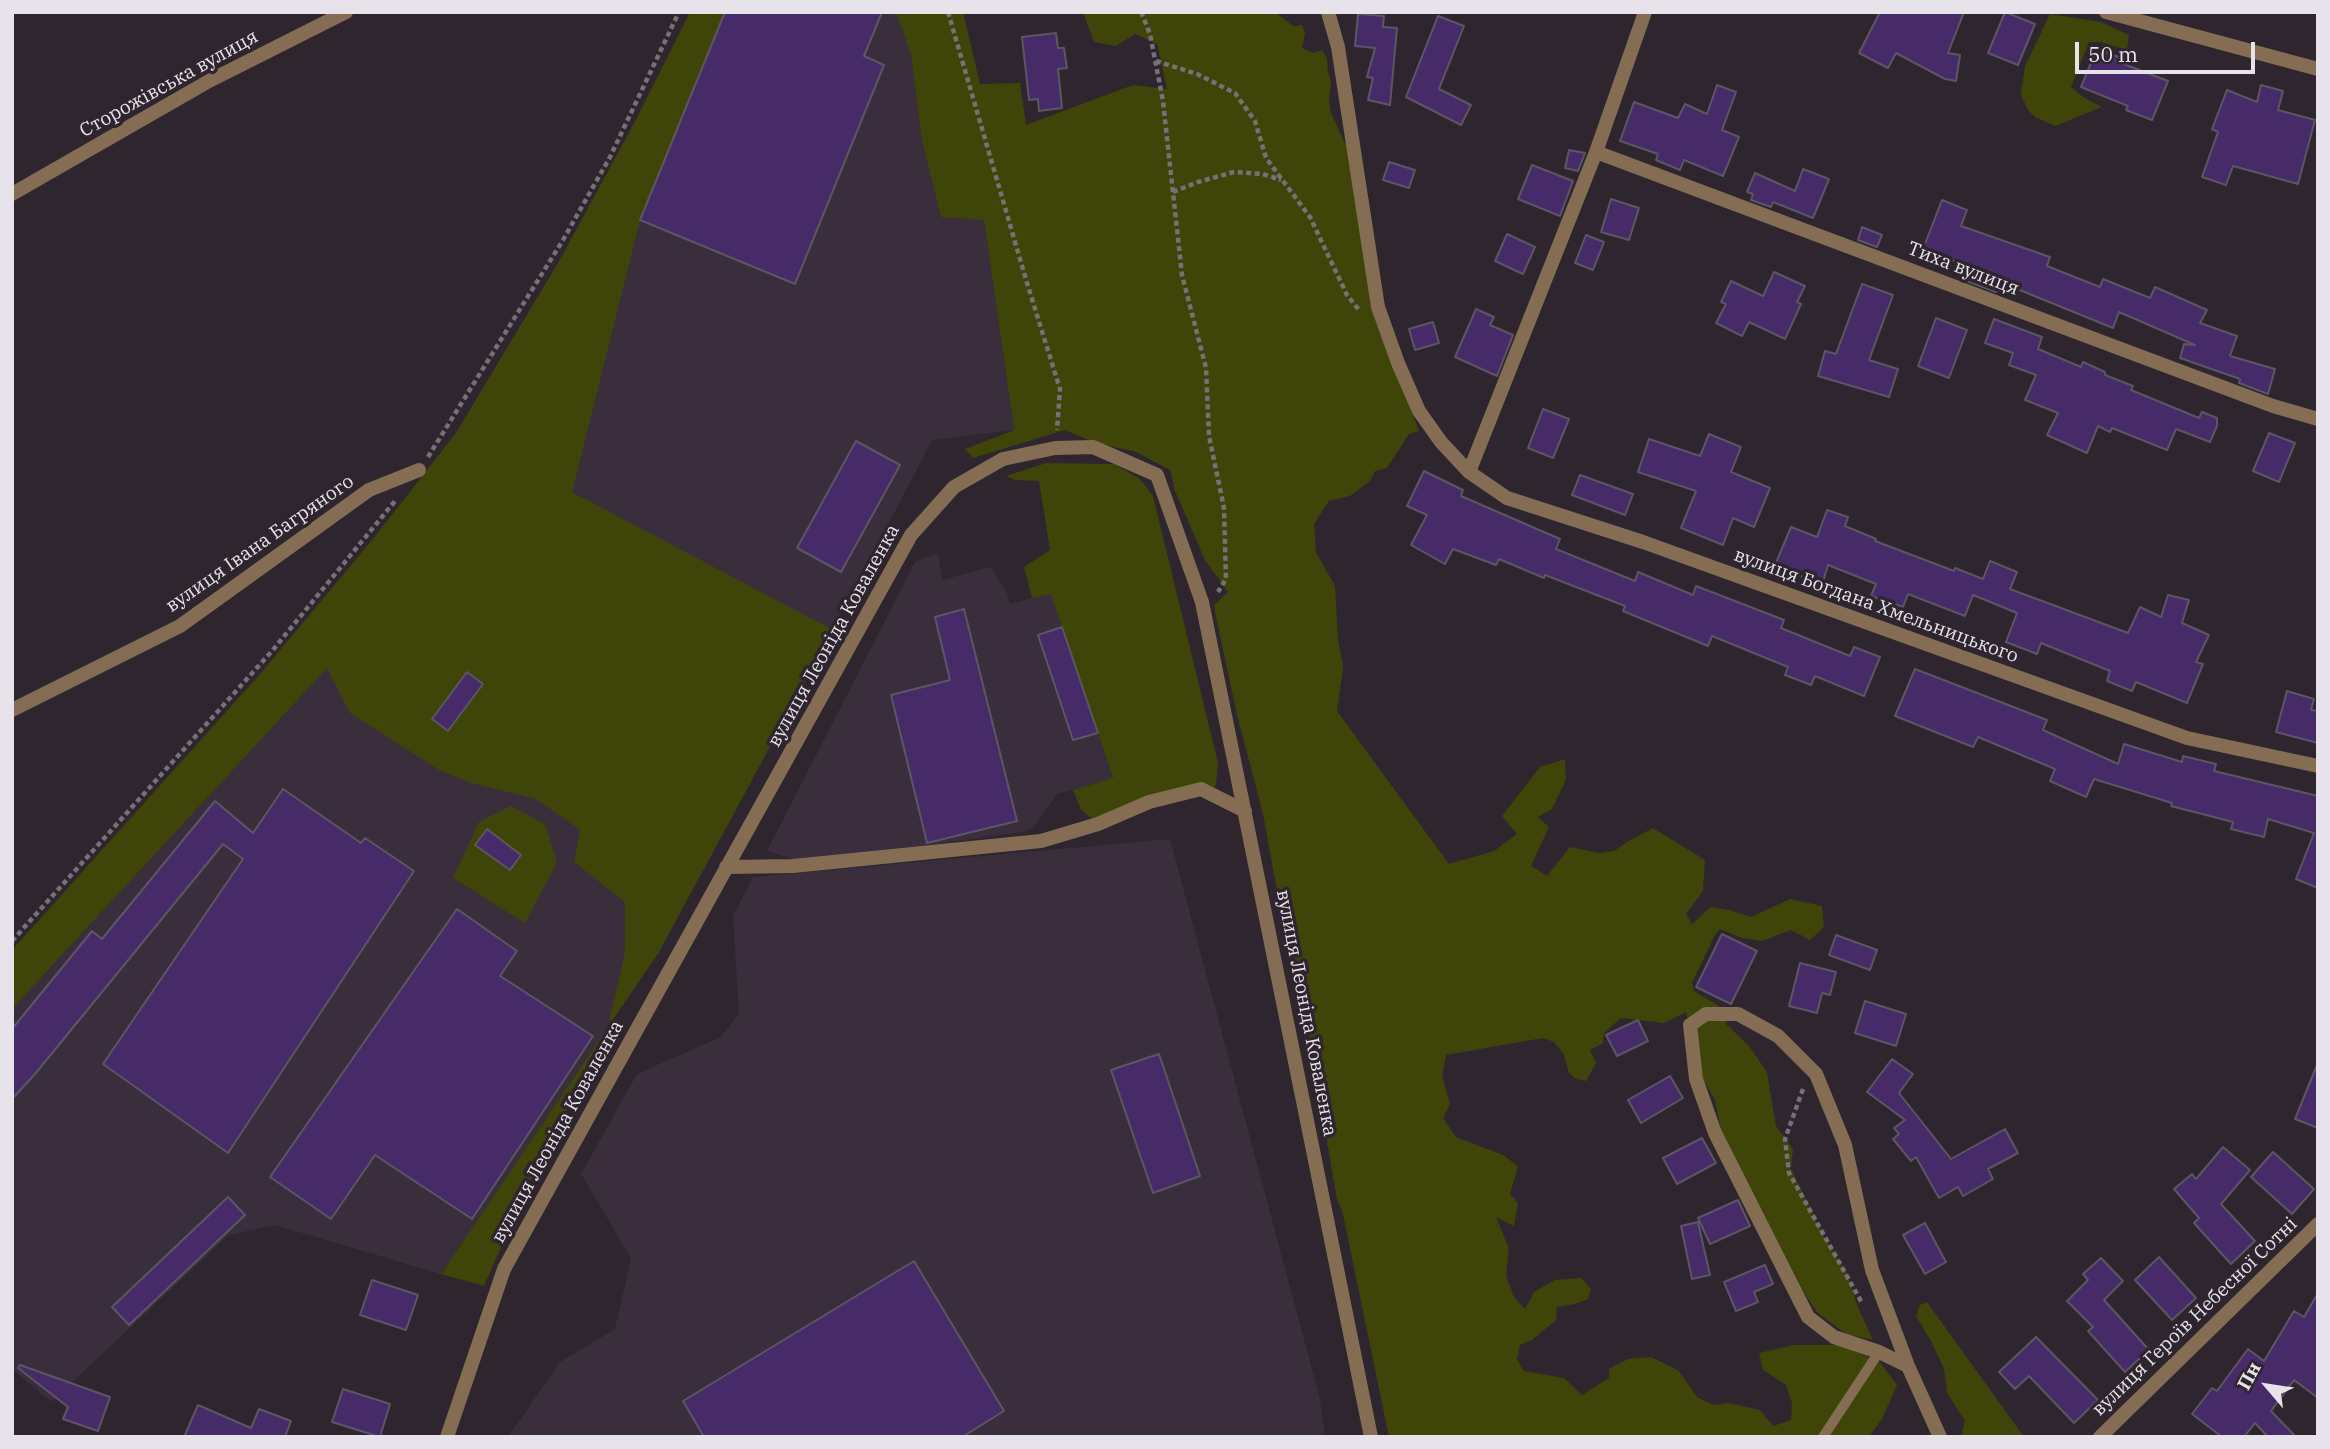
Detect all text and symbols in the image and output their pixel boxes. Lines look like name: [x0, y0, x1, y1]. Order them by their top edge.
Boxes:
street label: Сторожівська вулиця: [76, 25, 262, 143]
scale bar: [2078, 28, 2258, 72]
text: 50 m: [2088, 40, 2138, 68]
street label: Тиха вулиця: [1904, 237, 2022, 301]
street label: вулиця Івана Багряного: [162, 470, 358, 618]
street label: вулиця Леоніда Коваленка: [763, 521, 905, 751]
street label: вулиця Богдана Хмельницького: [1731, 544, 2021, 668]
street label: вулиця Леоніда Коваленка: [1271, 888, 1341, 1138]
street label: вулиця Леоніда Коваленка: [487, 1017, 629, 1247]
street label: вулиця Героїв Небесної Сотні: [2088, 1213, 2302, 1421]
north arrow: [2232, 1351, 2302, 1421]
text: Пн: [2231, 1358, 2266, 1394]

